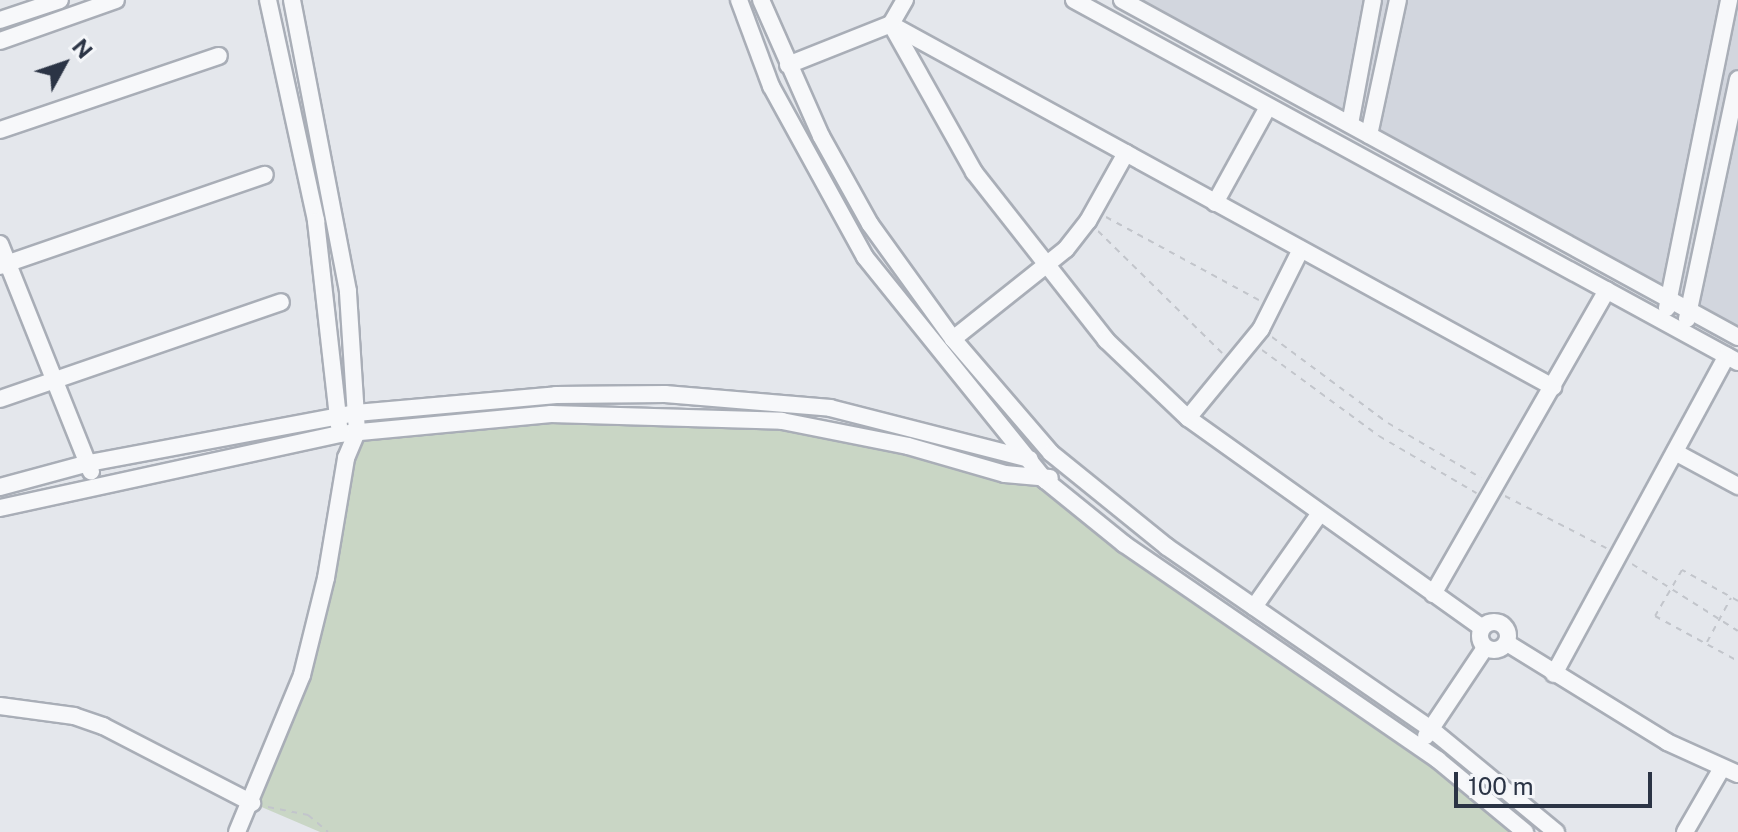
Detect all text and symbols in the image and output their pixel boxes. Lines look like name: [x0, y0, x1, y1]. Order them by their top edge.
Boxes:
north arrow: [24, 24, 104, 104]
text: N: [67, 34, 98, 64]
scale bar: [1458, 756, 1656, 806]
text: 100 m: [1468, 772, 1534, 800]

